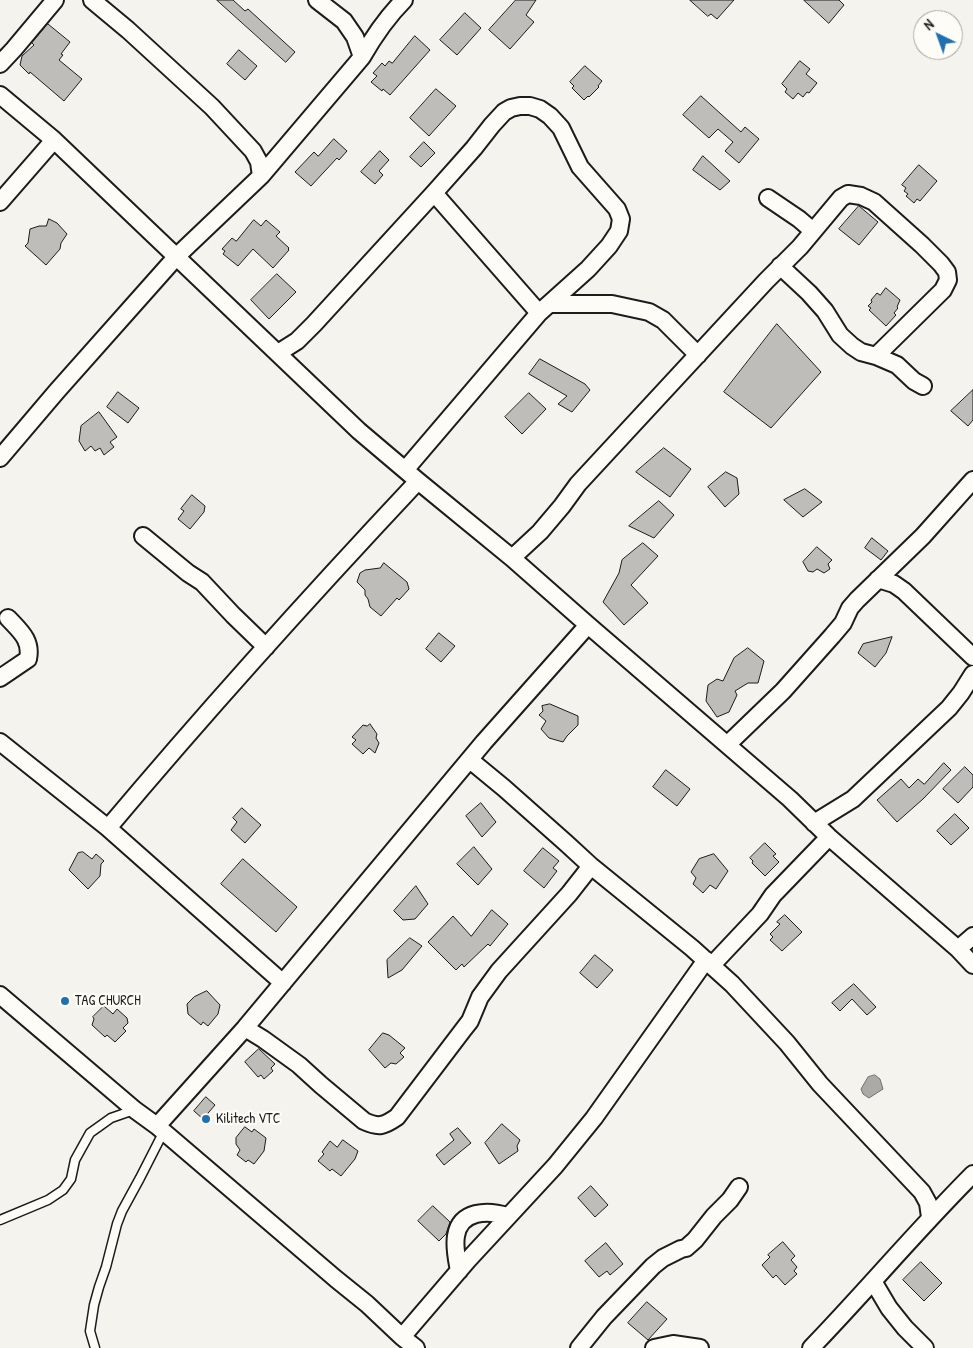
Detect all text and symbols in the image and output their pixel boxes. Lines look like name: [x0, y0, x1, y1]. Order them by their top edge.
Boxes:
north arrow: [913, 10, 963, 60]
text: N: [919, 15, 937, 34]
place label: TAG CHURCH: [75, 993, 141, 1009]
marker: TAG CHURCH: [59, 995, 71, 1007]
place label: Kilitech VTC: [216, 1111, 280, 1127]
marker: Kilitech VTC: [200, 1113, 212, 1125]

